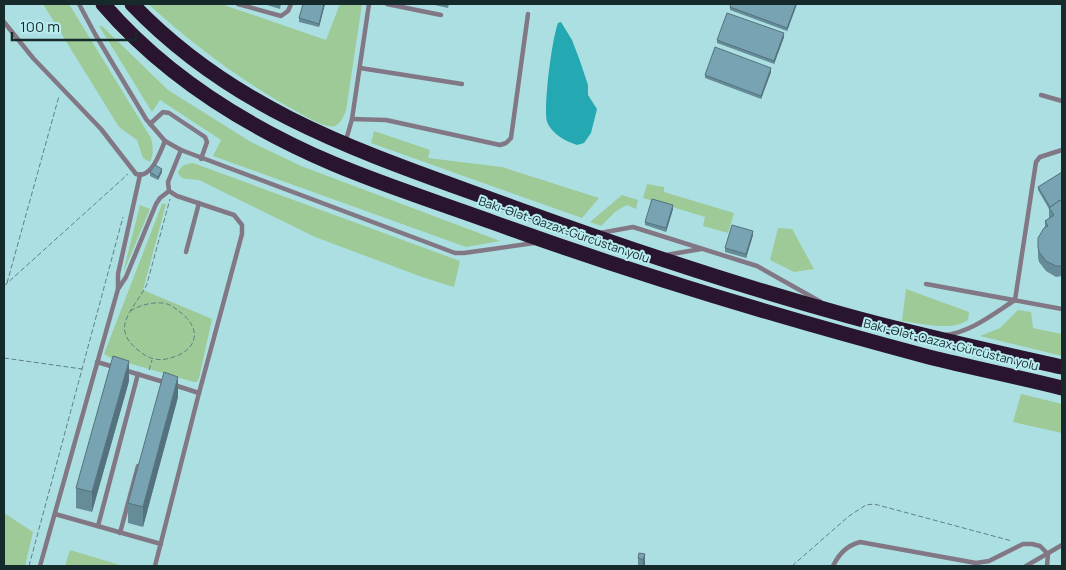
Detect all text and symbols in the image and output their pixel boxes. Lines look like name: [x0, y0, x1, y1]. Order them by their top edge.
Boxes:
scale bar: [12, 10, 136, 42]
text: 100 m: [20, 16, 60, 37]
street label: Bakı-Ələt-Qazax-Gürcüstan yolu: [476, 192, 652, 267]
street label: Bakı-Ələt-Qazax-Gürcüstan yolu: [862, 315, 1040, 375]

